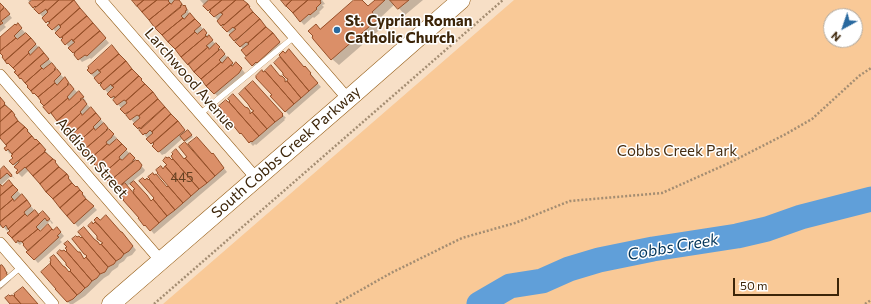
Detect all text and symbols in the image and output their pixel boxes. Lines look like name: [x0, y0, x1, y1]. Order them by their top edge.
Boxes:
north arrow: [823, 8, 863, 48]
place label: St. Cyprian Roman Catholic Church: [345, 12, 472, 47]
street label: Larchwood Avenue: [141, 24, 239, 134]
marker: St. Cyprian Roman Catholic Church: [332, 25, 342, 35]
text: N: [828, 29, 843, 44]
street label: South Cobbs Creek Parkway: [208, 82, 364, 222]
street label: Addison Street: [52, 114, 132, 202]
park label: Cobbs Creek Park: [617, 142, 737, 160]
house number: 445: [170, 170, 194, 186]
water label: Cobbs Creek: [626, 230, 720, 264]
scale bar: [735, 270, 841, 296]
text: 50 m: [740, 278, 768, 292]

